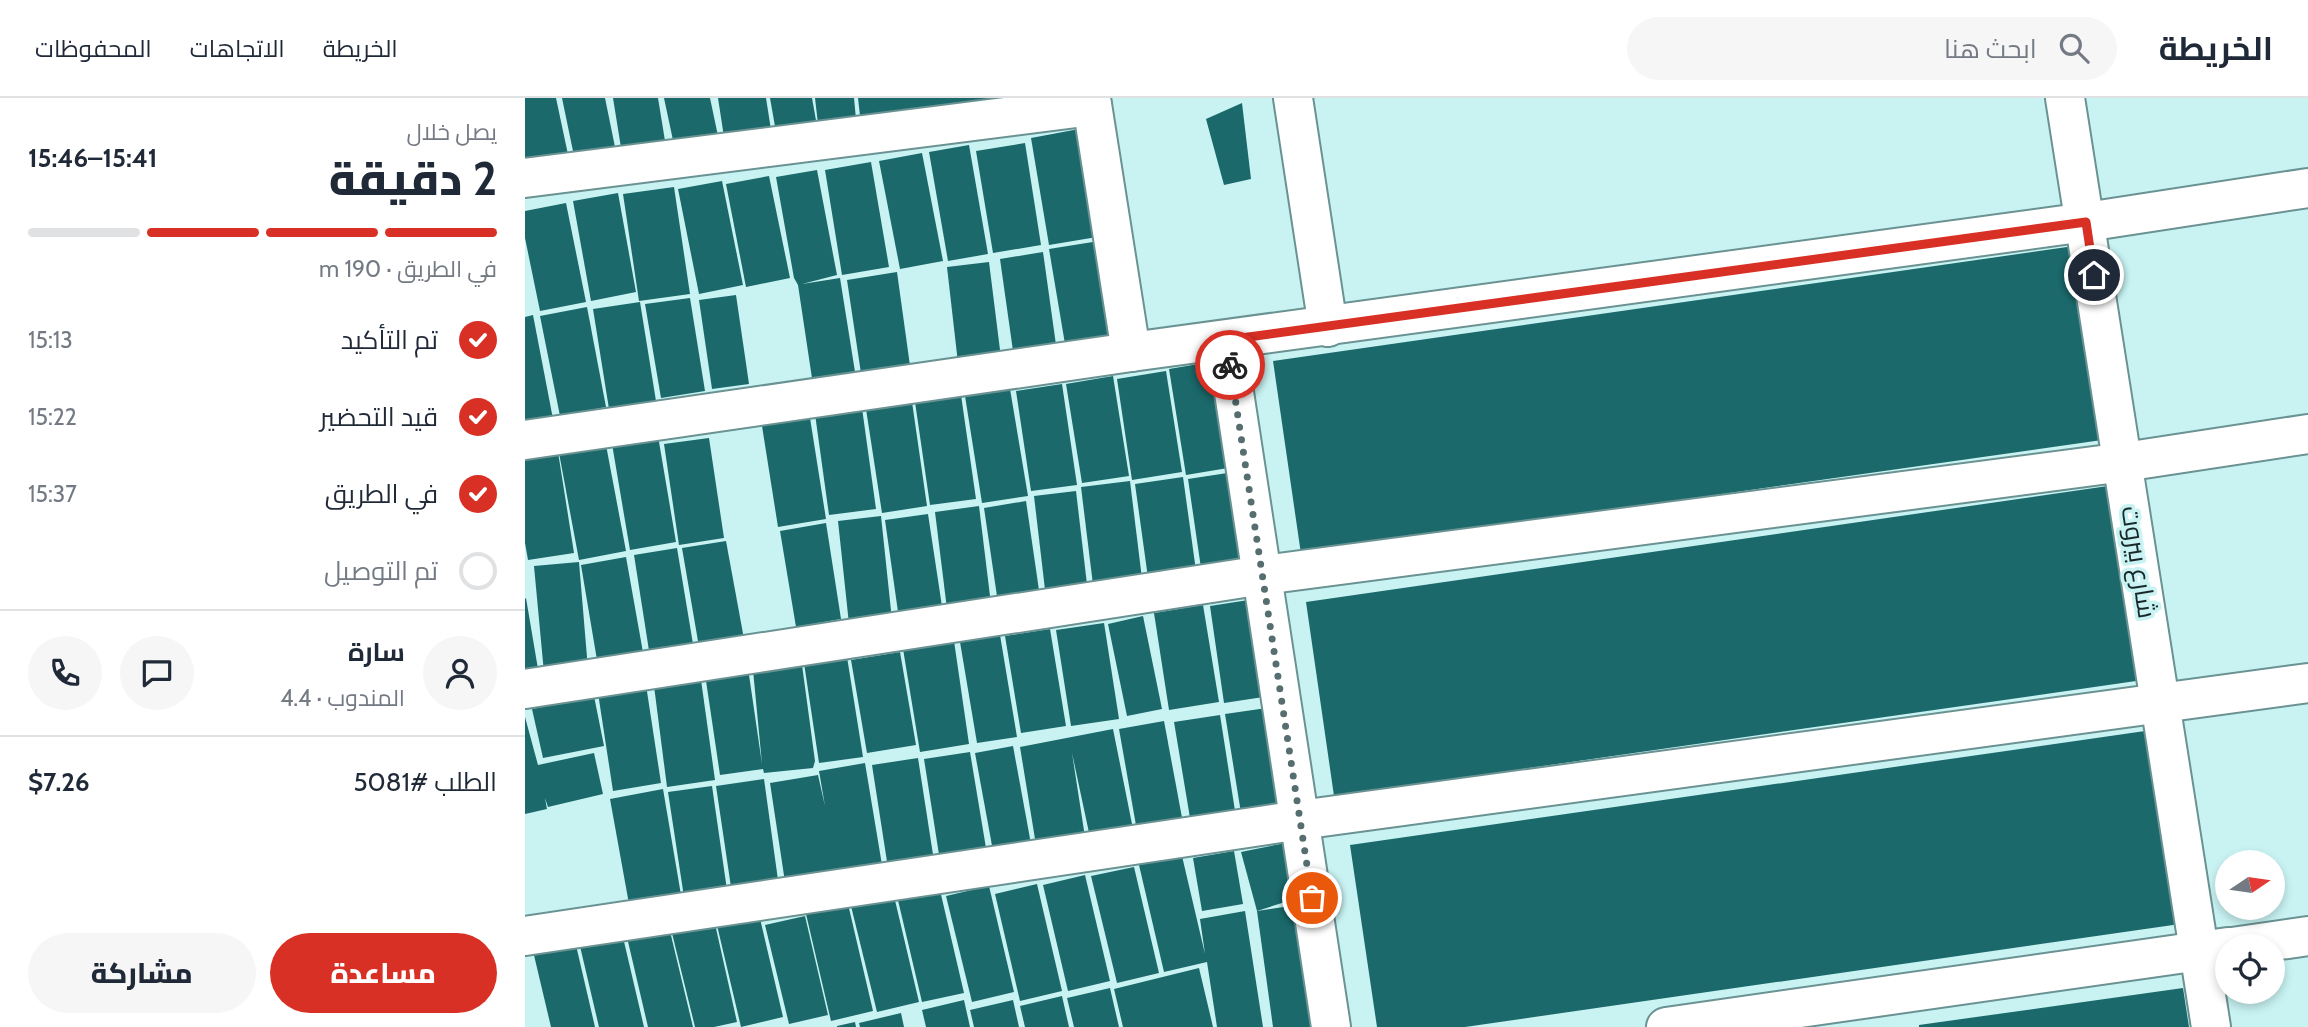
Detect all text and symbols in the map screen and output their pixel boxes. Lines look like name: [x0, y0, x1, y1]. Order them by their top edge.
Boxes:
search box: [1627, 17, 2117, 80]
text: الخريطة: [2159, 28, 2273, 68]
icon: search: [2055, 29, 2093, 67]
text: ابحث هنا: [1944, 33, 2037, 65]
text: المحفوظات: [35, 34, 152, 63]
text: الاتجاهات: [190, 34, 285, 63]
text: الخريطة: [323, 34, 398, 63]
text: يصل خلال: [406, 118, 497, 146]
text: 15:41–15:46: [28, 142, 157, 174]
text: 2 دقيقة: [329, 151, 497, 207]
pin: [2064, 245, 2124, 305]
text: في الطريق · 190 m: [319, 255, 497, 283]
icon: home: [2075, 256, 2113, 294]
icon: check: [459, 321, 497, 359]
text: تم التأكيد: [341, 324, 438, 356]
text: 15:13: [28, 326, 73, 354]
courier: [1195, 330, 1265, 400]
icon: bike: [1211, 346, 1249, 384]
icon: check: [459, 398, 497, 436]
text: قيد التحضير: [320, 401, 438, 433]
text: 15:22: [28, 403, 77, 431]
icon: check: [459, 475, 497, 513]
text: في الطريق: [325, 478, 438, 510]
text: 15:37: [28, 480, 77, 508]
street label: شارع بيروت: [2113, 504, 2164, 621]
text: تم التوصيل: [324, 555, 438, 587]
button: phone: [28, 636, 102, 710]
button: chat: [120, 636, 194, 710]
text: سارة: [348, 636, 405, 668]
button: person: [423, 636, 497, 710]
text: المندوب · 4.4: [280, 684, 405, 712]
text: $7.26: [28, 766, 90, 798]
text: الطلب #5081: [354, 766, 497, 798]
north arrow: [2215, 850, 2285, 920]
map controls: [2215, 850, 2285, 1004]
pin: [1282, 868, 1342, 928]
icon: bag: [1293, 879, 1331, 917]
button: مشاركة: [28, 933, 256, 1013]
button: مساعدة: [270, 933, 497, 1013]
button: locate: [2215, 934, 2285, 1004]

